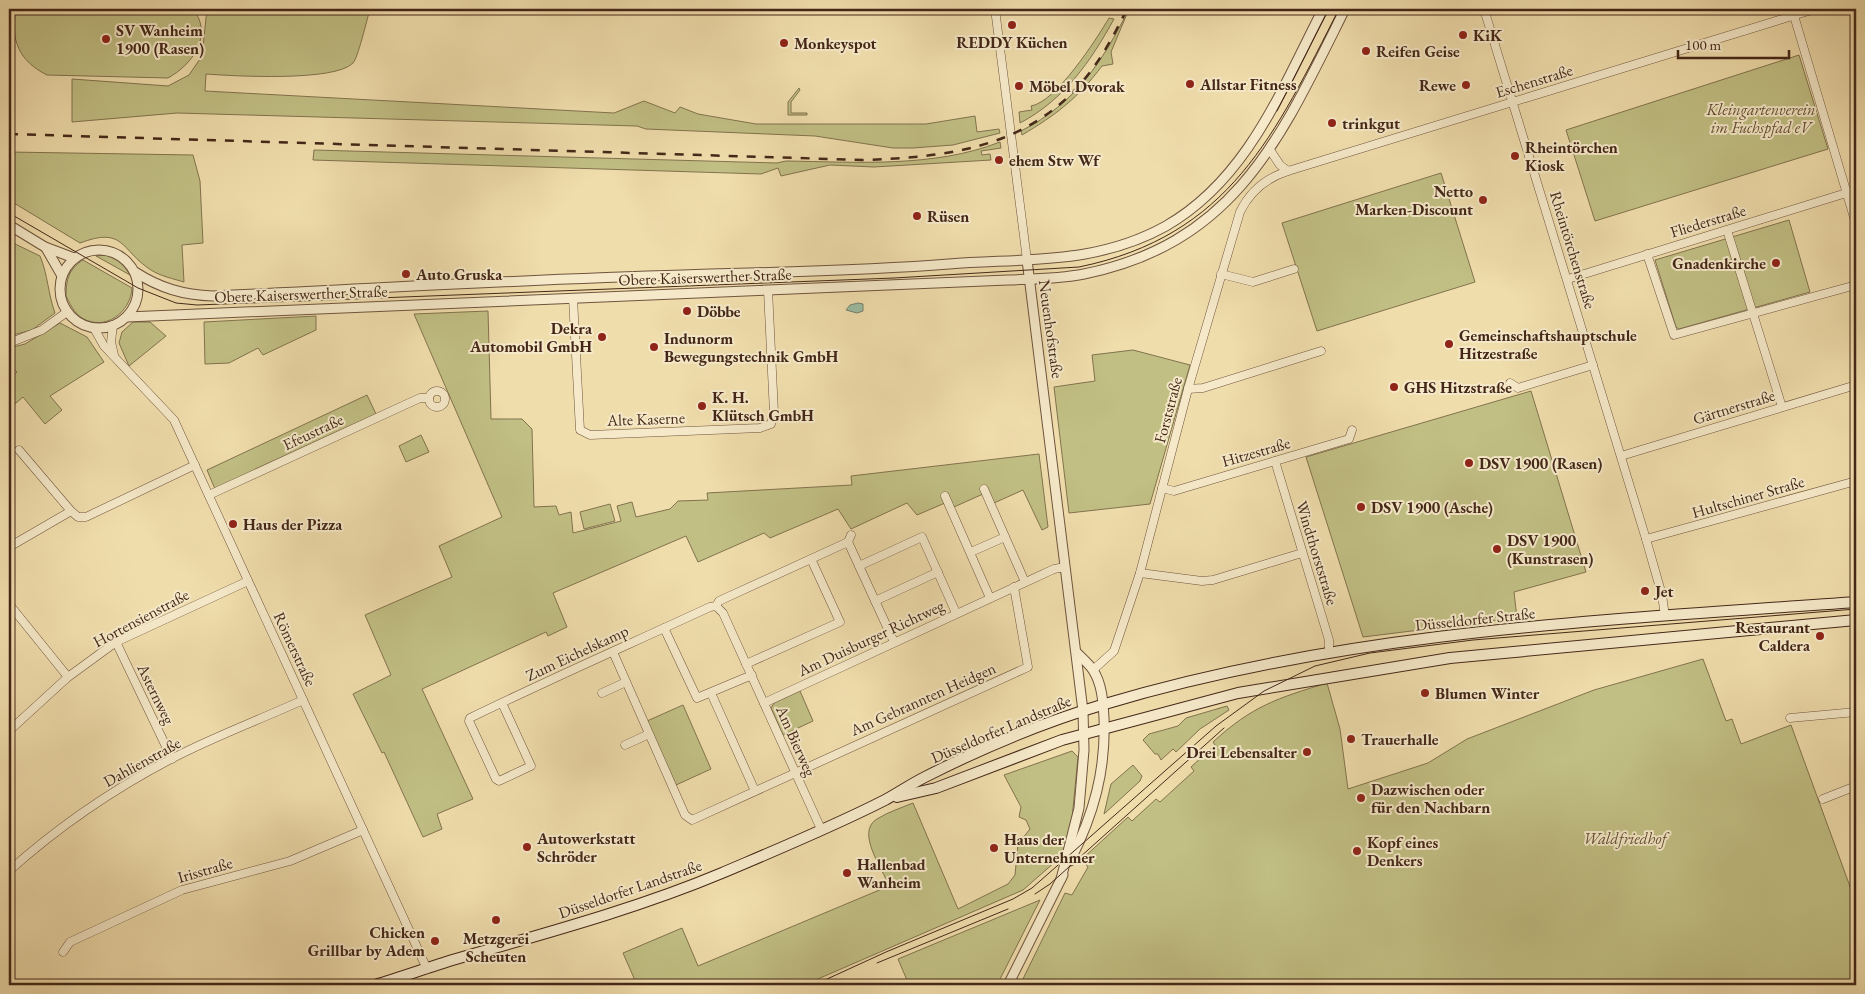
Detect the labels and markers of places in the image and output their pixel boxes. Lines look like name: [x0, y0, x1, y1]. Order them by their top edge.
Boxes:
marker: REDDY Küchen: [1006, 19, 1018, 31]
place label: SV Wanheim 1900 (Rasen): [116, 20, 204, 59]
place label: KiK: [1473, 25, 1503, 46]
marker: KiK: [1457, 29, 1469, 41]
place label: REDDY Küchen: [956, 32, 1068, 53]
marker: SV Wanheim 1900 (Rasen): [100, 33, 112, 45]
place label: Monkeyspot: [794, 33, 877, 54]
marker: Monkeyspot: [778, 37, 790, 49]
place label: Reifen Geise: [1376, 41, 1460, 62]
marker: Reifen Geise: [1360, 45, 1372, 57]
place label: Allstar Fitness: [1199, 74, 1297, 95]
place label: Rewe: [1419, 75, 1456, 96]
place label: Möbel Dvorak: [1029, 76, 1125, 97]
marker: Allstar Fitness: [1184, 78, 1196, 90]
marker: Rewe: [1460, 79, 1472, 91]
marker: Möbel Dvorak: [1013, 80, 1025, 92]
place label: trinkgut: [1342, 113, 1400, 134]
marker: trinkgut: [1326, 117, 1338, 129]
place label: Rheintörchen Kiosk: [1525, 137, 1618, 176]
place label: ehem Stw Wf: [1009, 150, 1101, 171]
marker: Rheintörchen Kiosk: [1509, 150, 1521, 162]
marker: ehem Stw Wf: [993, 154, 1005, 166]
place label: Netto Marken-Discount: [1355, 181, 1473, 220]
marker: Netto Marken-Discount: [1477, 194, 1489, 206]
place label: Rüsen: [927, 206, 969, 227]
marker: Rüsen: [911, 210, 923, 222]
place label: Gnadenkirche: [1672, 253, 1766, 274]
marker: Gnadenkirche: [1770, 257, 1782, 269]
place label: Auto Gruska: [415, 264, 503, 285]
marker: Auto Gruska: [400, 268, 412, 280]
place label: Döbbe: [697, 301, 741, 322]
marker: Döbbe: [681, 305, 693, 317]
place label: Dekra Automobil GmbH: [469, 318, 593, 357]
place label: Gemeinschaftshauptschule Hitzestraße: [1459, 325, 1637, 364]
place label: Indunorm Bewegungstechnik GmbH: [664, 328, 839, 367]
marker: Dekra Automobil GmbH: [596, 331, 608, 343]
marker: Gemeinschaftshauptschule Hitzestraße: [1443, 338, 1455, 350]
marker: Indunorm Bewegungstechnik GmbH: [648, 341, 660, 353]
place label: GHS Hitzstraße: [1404, 377, 1512, 398]
marker: GHS Hitzstraße: [1388, 381, 1400, 393]
place label: K. H. Klütsch GmbH: [712, 387, 814, 426]
marker: K. H. Klütsch GmbH: [696, 400, 708, 412]
place label: DSV 1900 (Rasen): [1479, 453, 1602, 474]
marker: DSV 1900 (Rasen): [1463, 457, 1475, 469]
place label: DSV 1900 (Asche): [1371, 497, 1493, 518]
marker: DSV 1900 (Asche): [1355, 501, 1367, 513]
place label: Haus der Pizza: [243, 514, 343, 535]
marker: Haus der Pizza: [227, 518, 239, 530]
place label: DSV 1900 (Kunstrasen): [1507, 530, 1593, 569]
marker: DSV 1900 (Kunstrasen): [1491, 543, 1503, 555]
place label: Jet: [1653, 581, 1673, 602]
marker: Jet: [1639, 585, 1651, 597]
place label: Restaurant Caldera: [1735, 617, 1811, 656]
marker: Restaurant Caldera: [1814, 630, 1826, 642]
place label: Blumen Winter: [1435, 683, 1540, 704]
marker: Blumen Winter: [1419, 687, 1431, 699]
place label: Trauerhalle: [1361, 729, 1439, 750]
marker: Trauerhalle: [1345, 733, 1357, 745]
place label: Drei Lebensalter: [1186, 742, 1297, 763]
marker: Drei Lebensalter: [1301, 746, 1313, 758]
place label: Dazwischen oder für den Nachbarn: [1371, 779, 1490, 818]
marker: Dazwischen oder für den Nachbarn: [1355, 792, 1367, 804]
place label: Autowerkstatt Schröder: [536, 828, 636, 867]
place label: Haus der Unternehmer: [1004, 829, 1095, 868]
place label: Kopf eines Denkers: [1367, 832, 1438, 871]
marker: Autowerkstatt Schröder: [521, 841, 533, 853]
marker: Haus der Unternehmer: [988, 842, 1000, 854]
marker: Kopf eines Denkers: [1351, 845, 1363, 857]
place label: Hallenbad Wanheim: [857, 854, 926, 893]
marker: Hallenbad Wanheim: [841, 867, 853, 879]
marker: Metzgerei Scheuten: [490, 914, 502, 926]
place label: Chicken Grillbar by Adem: [308, 922, 425, 961]
place label: Metzgerei Scheuten: [463, 928, 529, 967]
marker: Chicken Grillbar by Adem: [429, 935, 441, 947]

